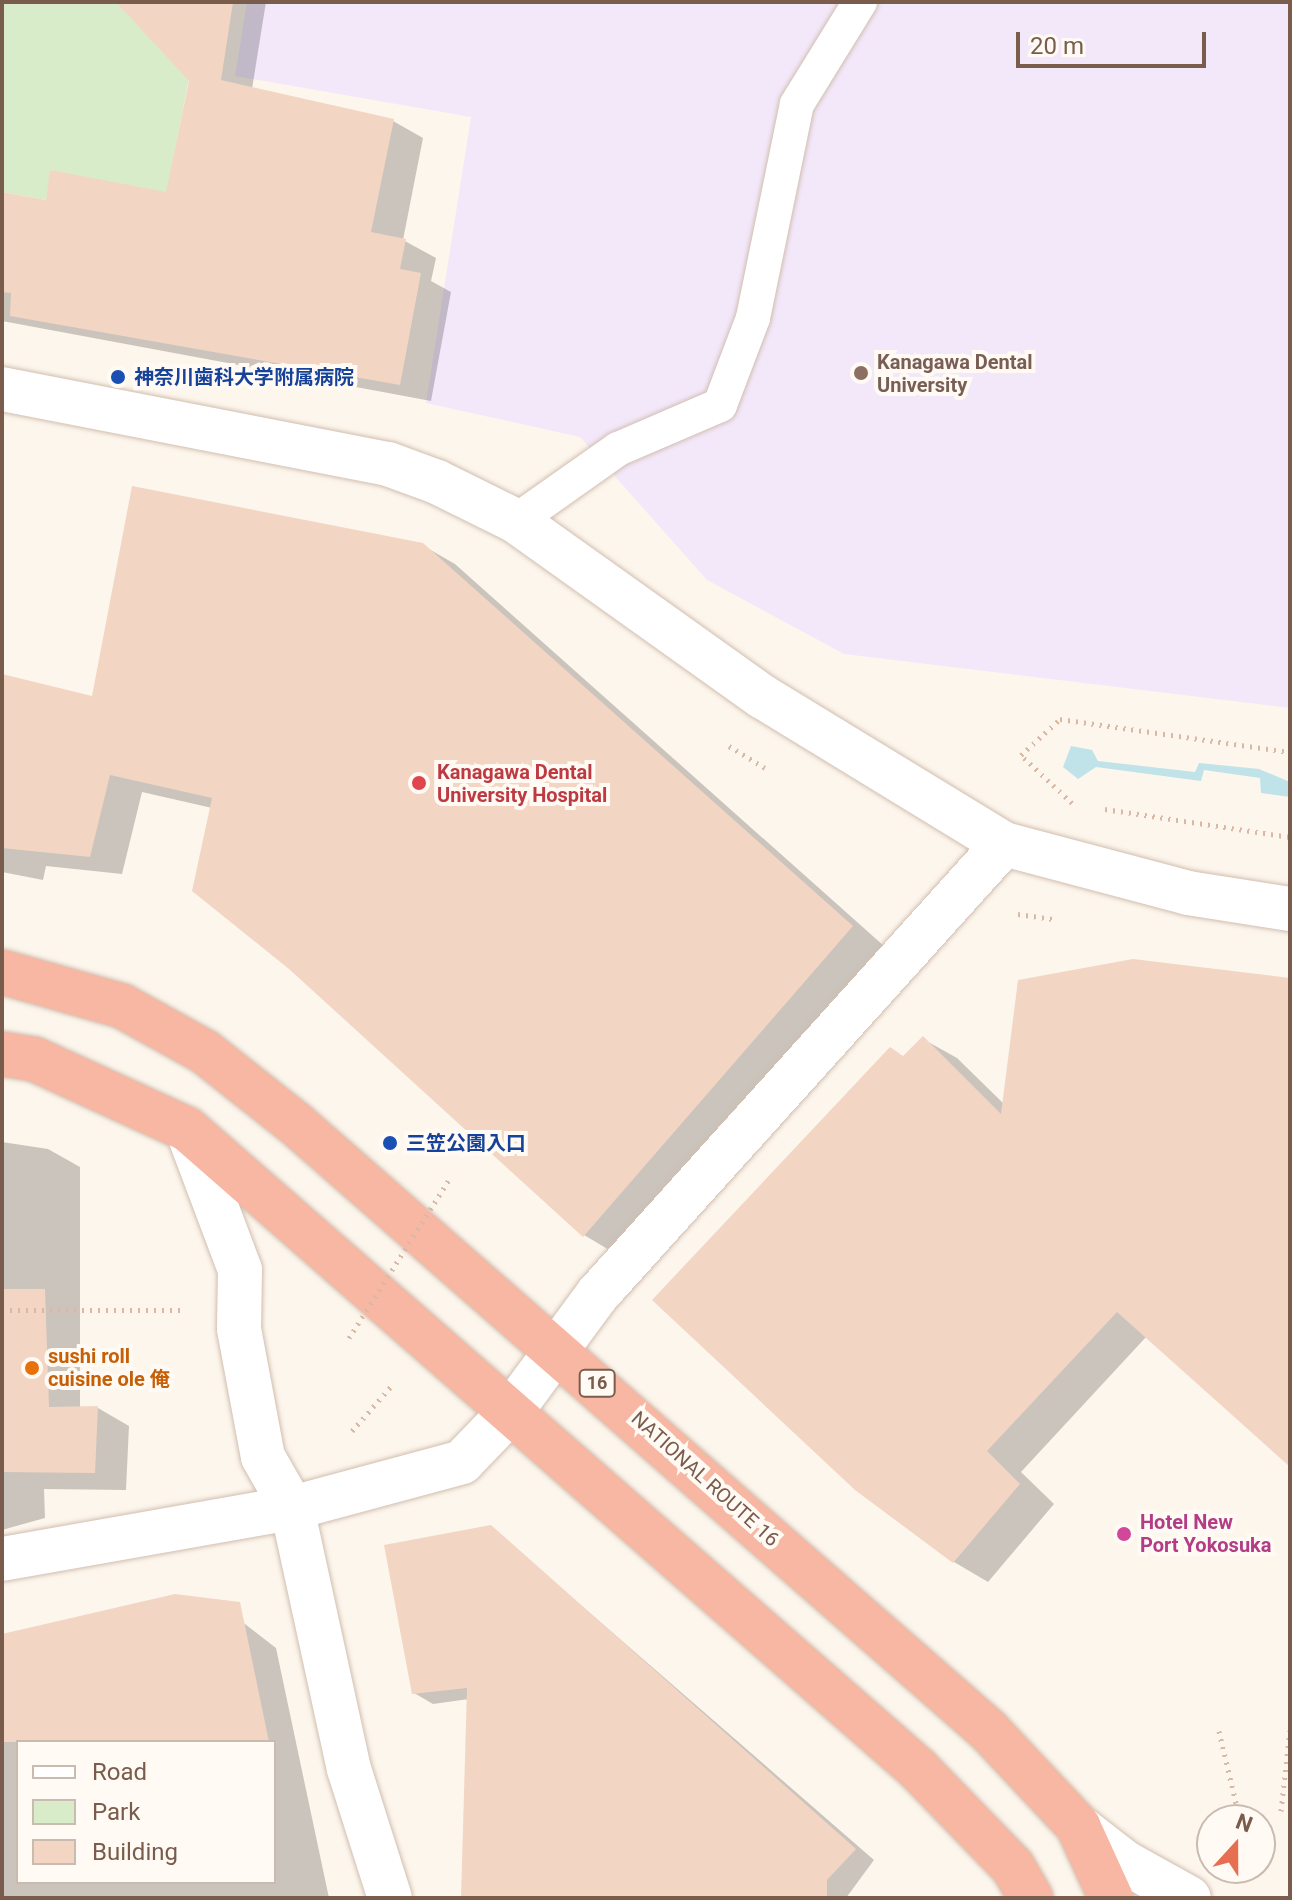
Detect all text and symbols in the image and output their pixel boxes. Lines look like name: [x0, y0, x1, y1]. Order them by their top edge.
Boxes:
scale bar: [1020, 16, 1210, 66]
text: 20 m: [1030, 32, 1084, 60]
place label: Kanagawa Dental University: [877, 350, 1033, 397]
marker: Kanagawa Dental University: [852, 364, 870, 382]
place label: 神奈川歯科大学附属病院: [134, 365, 354, 389]
marker: 神奈川歯科大学附属病院: [109, 368, 127, 386]
place label: Kanagawa Dental University Hospital: [437, 760, 607, 807]
marker: Kanagawa Dental University Hospital: [408, 772, 430, 794]
place label: 三笠公園入口: [406, 1131, 526, 1155]
marker: 三笠公園入口: [381, 1134, 399, 1152]
place label: sushi roll cuisine ole 俺: [48, 1344, 170, 1391]
marker: sushi roll cuisine ole 俺: [23, 1359, 41, 1377]
road number: 16: [577, 1369, 617, 1397]
street label: NATIONAL ROUTE 16: [626, 1406, 784, 1552]
place label: Hotel New Port Yokosuka: [1140, 1510, 1271, 1557]
marker: Hotel New Port Yokosuka: [1115, 1525, 1133, 1543]
legend: [16, 1740, 276, 1884]
text: Road: [92, 1758, 147, 1786]
text: Park: [92, 1798, 140, 1826]
north arrow: [1196, 1804, 1276, 1884]
text: N: [1232, 1809, 1256, 1837]
text: Building: [92, 1838, 178, 1866]

